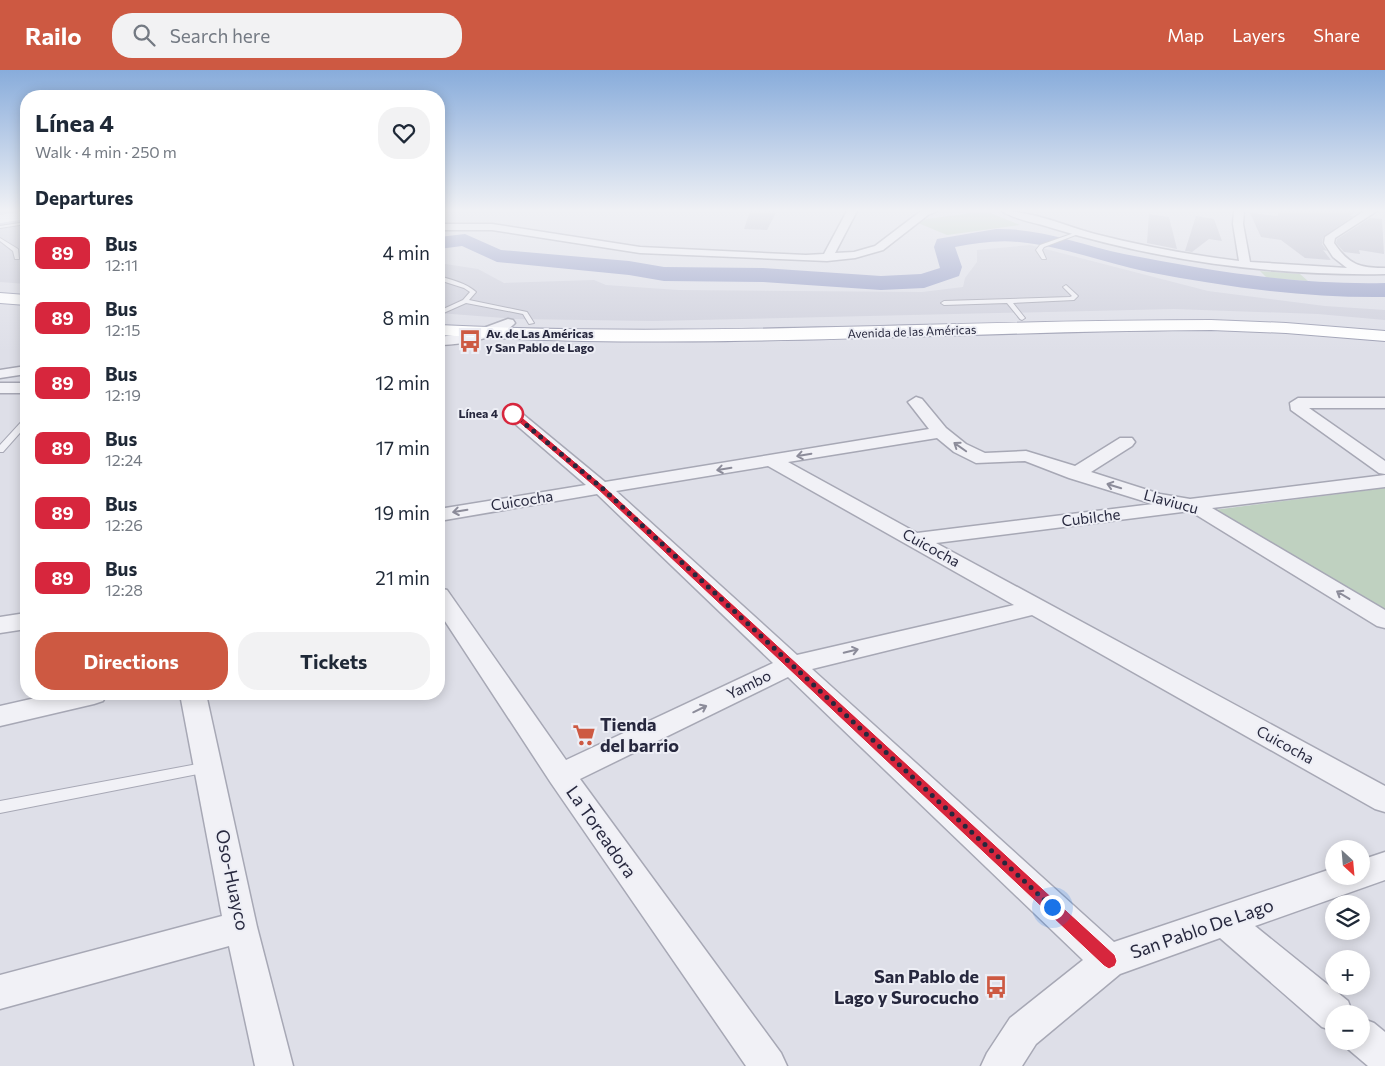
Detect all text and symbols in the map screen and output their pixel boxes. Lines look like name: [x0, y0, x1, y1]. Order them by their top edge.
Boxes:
search box: [112, 13, 462, 58]
text: Railo: [25, 21, 82, 50]
icon: search: [130, 21, 158, 49]
text: Search here: [170, 24, 270, 47]
text: Map: [1167, 24, 1204, 46]
text: Layers: [1232, 24, 1285, 46]
text: Share: [1313, 24, 1360, 46]
button: heart: [378, 107, 430, 159]
text: Línea 4: [35, 108, 114, 137]
text: Walk · 4 min · 250 m: [35, 142, 177, 161]
text: Departures: [35, 186, 133, 209]
text: Bus: [105, 232, 137, 255]
text: 4 min: [383, 241, 430, 264]
text: 89: [51, 242, 74, 264]
text: 12:11: [105, 255, 138, 274]
text: Bus: [105, 297, 137, 320]
text: 8 min: [382, 306, 430, 329]
text: 89: [51, 307, 74, 329]
text: 12:15: [105, 320, 141, 339]
street label: Avenida de las Américas: [847, 322, 977, 340]
place label: Av. de Las Américas y San Pablo de Lago: [486, 326, 594, 354]
bus stop icon: Av. de Las Américas y San Pablo de Lago: [457, 328, 483, 354]
text: Bus: [105, 362, 137, 385]
text: 12 min: [375, 371, 430, 394]
text: 89: [51, 372, 74, 394]
text: 12:19: [105, 385, 141, 404]
marker: Línea 4: [502, 403, 524, 425]
place label: Línea 4: [458, 406, 499, 420]
text: Bus: [105, 427, 137, 450]
text: 17 min: [376, 436, 430, 459]
text: 89: [51, 437, 74, 459]
one-way arrow: [953, 442, 967, 452]
text: 12:24: [105, 450, 143, 469]
one-way arrow: [797, 451, 813, 461]
one-way arrow: [716, 464, 732, 474]
one-way arrow: [1106, 480, 1122, 490]
street label: Llaviucu: [1142, 485, 1201, 517]
street label: Cuicocha: [489, 486, 554, 514]
text: Bus: [105, 492, 137, 515]
text: 19 min: [374, 501, 430, 524]
text: 89: [51, 502, 74, 524]
street label: Cubilche: [1060, 504, 1121, 530]
one-way arrow: [452, 507, 468, 517]
text: 12:26: [105, 515, 143, 534]
street label: Cuicocha: [900, 524, 963, 570]
text: Bus: [105, 557, 137, 580]
text: 21 min: [375, 566, 430, 589]
text: 89: [51, 567, 74, 589]
text: 12:28: [105, 580, 143, 599]
one-way arrow: [1337, 590, 1351, 600]
button: Directions: [35, 632, 228, 690]
button: Tickets: [238, 632, 430, 690]
one-way arrow: [843, 646, 859, 655]
street label: Yambo: [723, 666, 774, 703]
one-way arrow: [692, 704, 707, 713]
place label: Tienda del barrio: [600, 713, 679, 756]
street label: Cuicocha: [1254, 721, 1317, 767]
supermarket icon: Tienda del barrio: [571, 722, 597, 748]
street label: La Toreadora: [562, 781, 642, 882]
street label: Oso-Huayco: [212, 827, 254, 932]
north arrow: [1325, 840, 1370, 885]
map controls: [1325, 840, 1370, 1050]
street label: San Pablo De Lago: [1127, 893, 1276, 963]
your location: [1040, 895, 1065, 920]
button: layers: [1325, 895, 1370, 940]
button: +: [1325, 950, 1370, 995]
place label: San Pablo de Lago y Surocucho: [834, 965, 979, 1008]
bus stop icon: San Pablo de Lago y Surocucho: [983, 974, 1009, 1000]
button: −: [1325, 1005, 1370, 1050]

